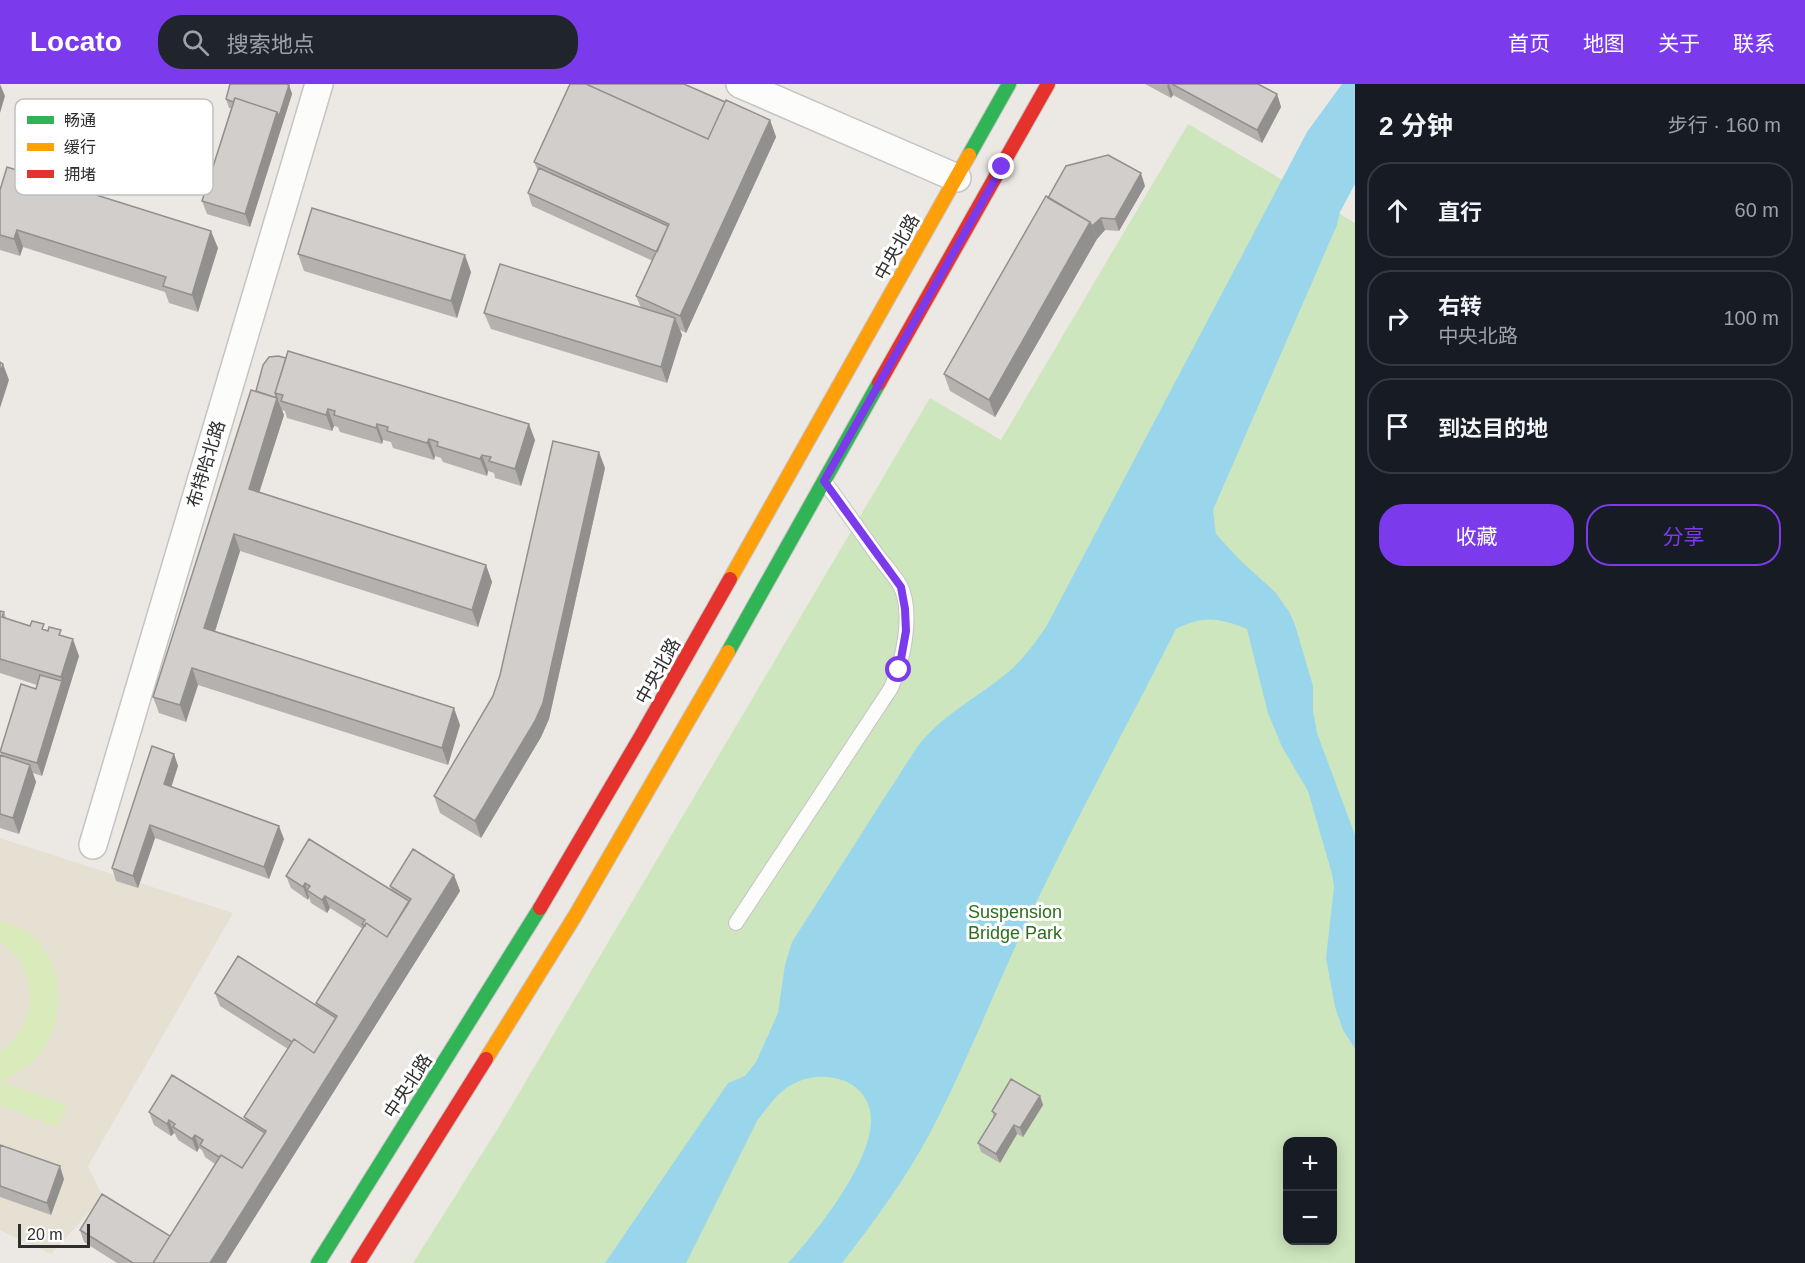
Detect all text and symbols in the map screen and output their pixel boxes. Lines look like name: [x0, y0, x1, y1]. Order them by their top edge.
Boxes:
search box: [158, 15, 578, 69]
text: Locato: [30, 26, 122, 57]
icon: search: [179, 26, 212, 59]
text: 搜索地点: [227, 32, 315, 57]
text: 首页: [1508, 32, 1550, 55]
text: 地图: [1583, 32, 1625, 55]
text: 关于: [1658, 32, 1700, 55]
text: 联系: [1733, 32, 1775, 55]
legend: [15, 99, 213, 195]
text: 2 分钟: [1379, 111, 1453, 141]
text: 畅通: [64, 112, 96, 129]
text: 步行 · 160 m: [1668, 114, 1781, 136]
text: 缓行: [64, 139, 96, 156]
route end: [988, 153, 1014, 179]
text: 拥堵: [64, 166, 96, 183]
icon: ahead: [1381, 194, 1414, 227]
text: 60 m: [1735, 199, 1779, 221]
text: 直行: [1438, 200, 1482, 225]
street label: 中央北路: [871, 211, 923, 283]
text: 右转: [1438, 294, 1482, 319]
icon: right: [1381, 302, 1414, 335]
text: 100 m: [1723, 307, 1779, 329]
text: 中央北路: [1438, 325, 1518, 347]
icon: arrive: [1381, 410, 1414, 443]
text: 到达目的地: [1438, 416, 1548, 441]
street label: 布特哈北路: [183, 418, 229, 510]
button: 收藏: [1379, 504, 1574, 566]
button: 分享: [1586, 504, 1781, 566]
street label: 中央北路: [632, 635, 684, 707]
route start: [885, 656, 911, 682]
park label: Suspension Bridge Park: [968, 902, 1063, 943]
street label: 中央北路: [380, 1050, 436, 1122]
map controls: [1283, 1137, 1337, 1245]
button: +: [1283, 1137, 1337, 1191]
button: −: [1283, 1191, 1337, 1245]
scale bar: [18, 1221, 90, 1248]
text: 20 m: [27, 1226, 63, 1243]

